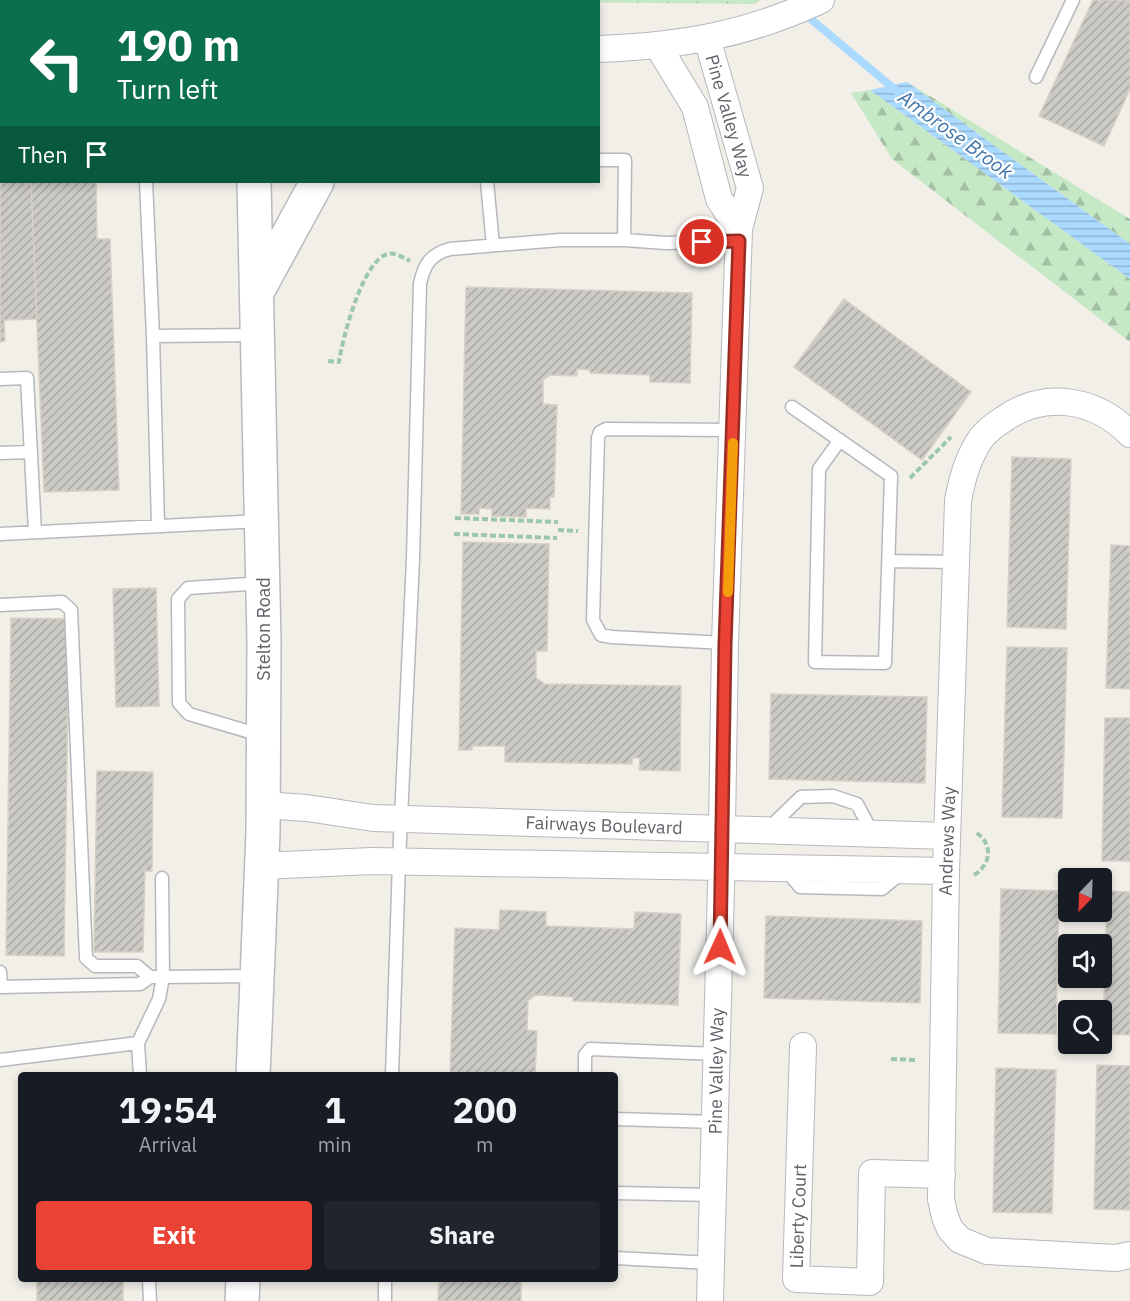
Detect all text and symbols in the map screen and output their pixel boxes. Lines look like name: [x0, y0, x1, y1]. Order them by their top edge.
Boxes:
text: 190 m: [117, 18, 240, 73]
icon: left: [18, 24, 96, 102]
street label: Pine Valley Way: [700, 52, 758, 180]
text: Turn left: [117, 71, 218, 106]
water label: Ambrose Brook: [892, 83, 1019, 185]
icon: arrive: [80, 138, 113, 171]
text: Then: [18, 140, 68, 169]
pin: [676, 216, 727, 267]
icon: arrive: [685, 225, 718, 258]
street label: Stelton Road: [252, 577, 275, 681]
street label: Andrews Way: [934, 786, 960, 896]
street label: Fairways Boulevard: [525, 811, 683, 839]
north arrow: [1058, 868, 1112, 922]
map controls: [1058, 868, 1112, 1054]
position arrow: [688, 915, 752, 979]
button: sound: [1058, 934, 1112, 988]
button: search: [1058, 1000, 1112, 1054]
street label: Pine Valley Way: [703, 1007, 729, 1135]
text: 19:54: [119, 1086, 217, 1133]
text: 1: [324, 1086, 346, 1133]
text: 200: [452, 1086, 517, 1133]
text: Arrival: [139, 1131, 197, 1158]
text: min: [318, 1131, 352, 1158]
text: m: [476, 1131, 494, 1158]
street label: Liberty Court: [785, 1163, 811, 1269]
button: Exit: [36, 1201, 312, 1270]
button: Share: [324, 1201, 600, 1270]

